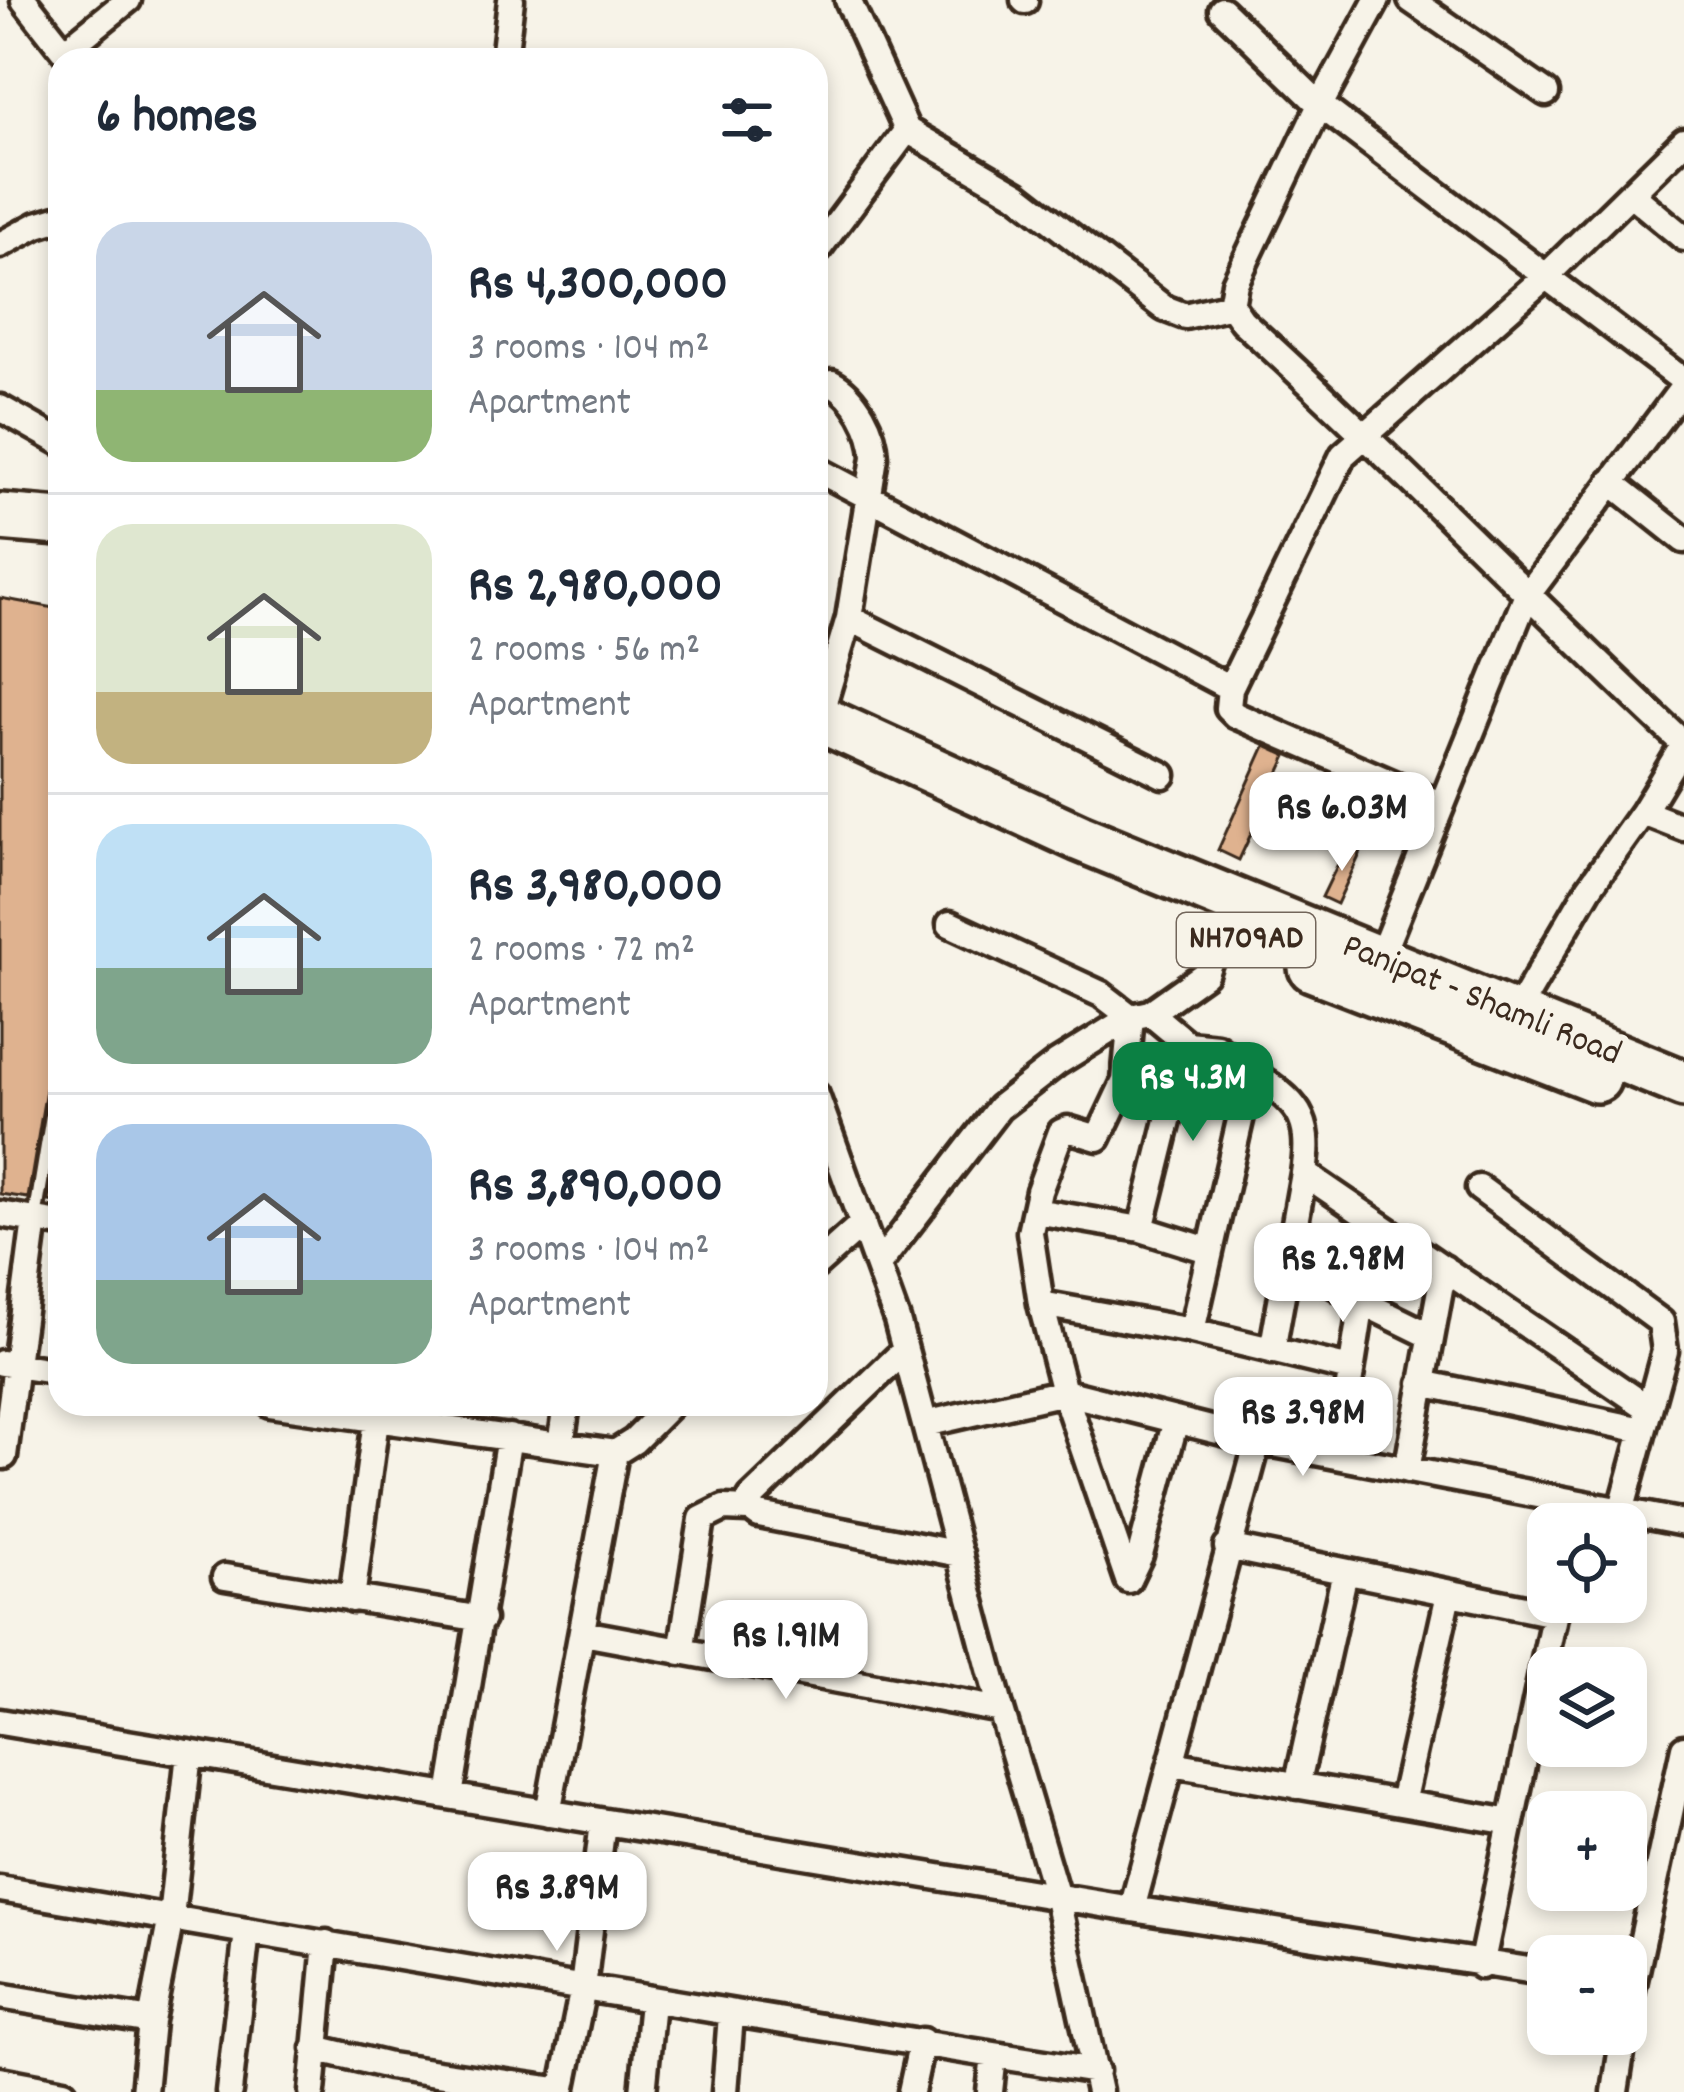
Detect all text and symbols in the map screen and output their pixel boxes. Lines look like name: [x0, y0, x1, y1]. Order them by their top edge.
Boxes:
text: 6 homes: [96, 84, 258, 156]
icon: filters: [714, 87, 780, 153]
text: Rs 4,300,000: [468, 251, 728, 323]
icon: home: [192, 270, 336, 414]
text: 3 rooms · 104 m²: [468, 323, 709, 378]
text: Apartment: [468, 378, 631, 433]
text: Rs 2,980,000: [468, 553, 723, 625]
icon: home: [192, 572, 336, 716]
text: 2 rooms · 56 m²: [468, 625, 700, 680]
text: Apartment: [468, 680, 631, 735]
pin: Rs 6.03M: [1218, 772, 1466, 874]
text: Rs 6.03M: [1276, 783, 1408, 838]
text: Rs 3,980,000: [468, 853, 723, 925]
icon: home: [192, 872, 336, 1016]
road number: NH709AD: [1177, 913, 1315, 967]
street label: Panipat - Shamli Road: [1334, 922, 1628, 1082]
text: 2 rooms · 72 m²: [468, 925, 695, 980]
text: Apartment: [468, 980, 631, 1035]
pin: Rs 4.3M: [1082, 1042, 1304, 1144]
text: Rs 4.3M: [1139, 1053, 1247, 1108]
text: Rs 3,890,000: [468, 1153, 723, 1225]
icon: home: [192, 1172, 336, 1316]
pin: Rs 2.98M: [1219, 1223, 1467, 1325]
text: 3 rooms · 104 m²: [468, 1225, 709, 1280]
text: Rs 2.98M: [1281, 1234, 1405, 1289]
text: Apartment: [468, 1280, 631, 1335]
pin: Rs 3.98M: [1179, 1377, 1427, 1479]
text: Rs 3.98M: [1241, 1388, 1365, 1443]
map controls: [1527, 1503, 1647, 2055]
button: locate: [1527, 1503, 1647, 1623]
pin: Rs 1.91M: [662, 1600, 910, 1702]
text: Rs 1.91M: [732, 1611, 840, 1666]
button: layers: [1527, 1647, 1647, 1767]
button: +: [1527, 1791, 1647, 1911]
pin: Rs 3.89M: [433, 1852, 681, 1954]
text: Rs 3.89M: [495, 1863, 619, 1918]
button: −: [1527, 1935, 1647, 2055]

